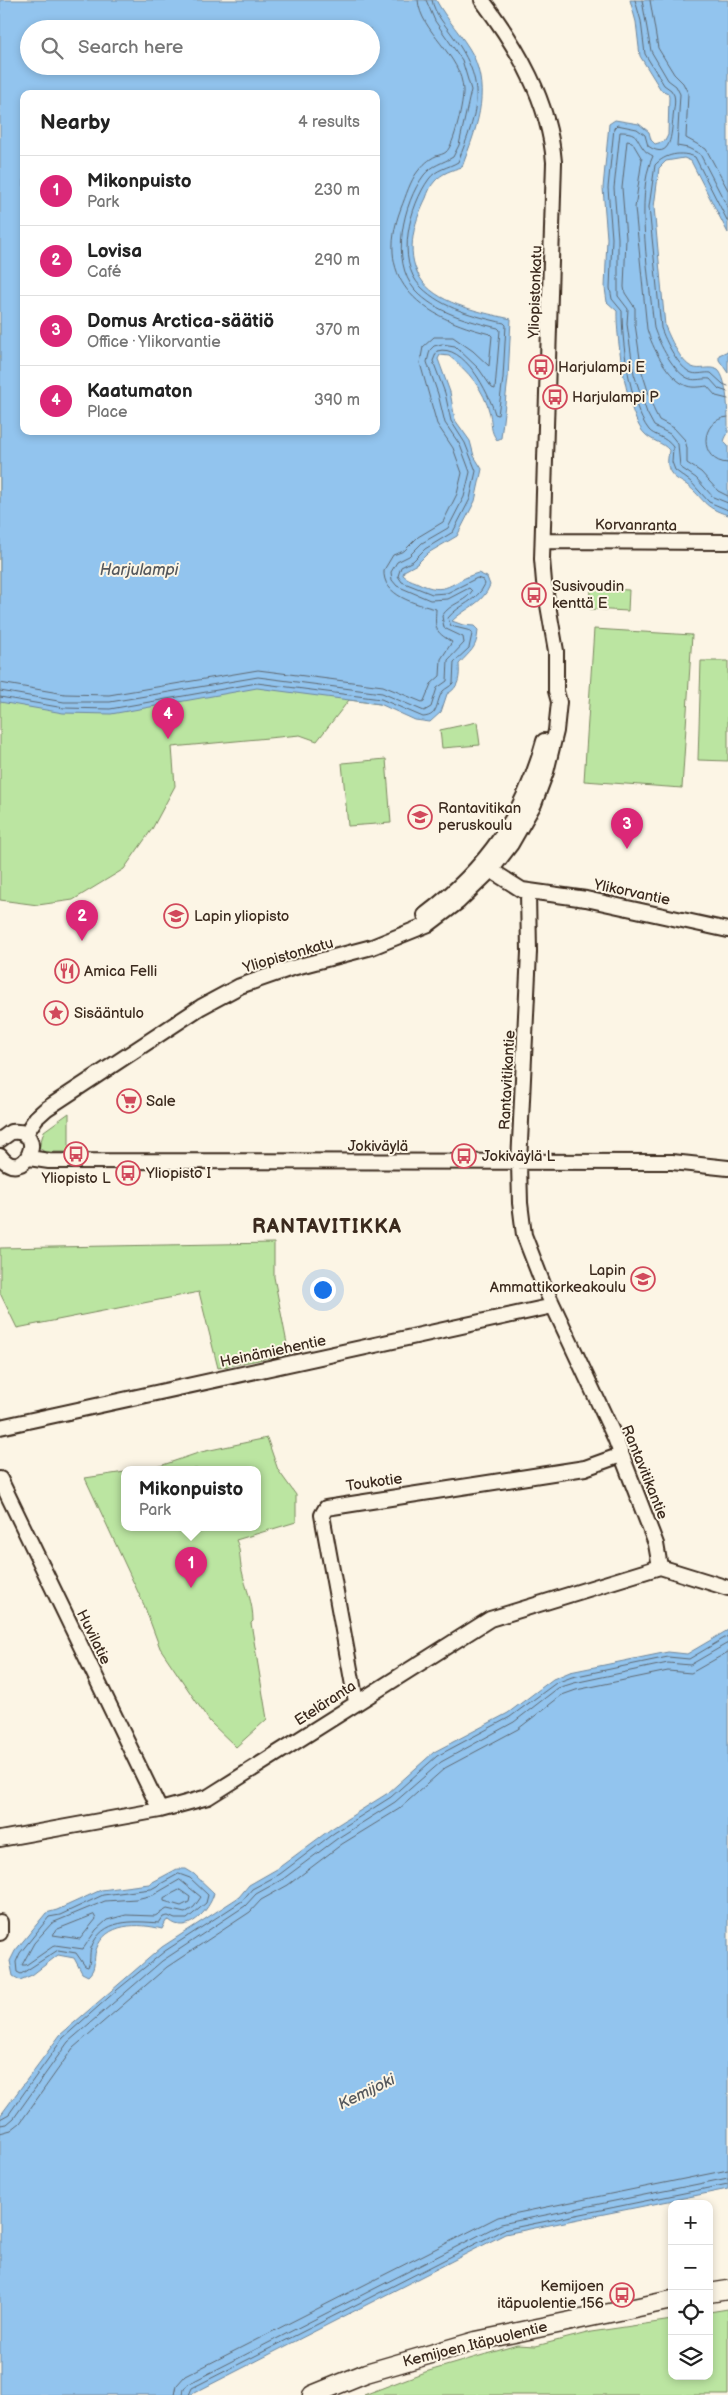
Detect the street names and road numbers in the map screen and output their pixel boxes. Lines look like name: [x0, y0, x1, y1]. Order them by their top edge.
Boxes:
street label: Yliopistonkatu: [524, 245, 547, 340]
street label: Korvanranta: [595, 515, 677, 536]
street label: Ylikorvantie: [591, 875, 672, 910]
street label: Yliopistonkatu: [240, 933, 336, 978]
street label: Rantavitikantie: [495, 1029, 520, 1131]
street label: Jokiväylä: [348, 1137, 408, 1156]
street label: Heinämiehentie: [218, 1331, 328, 1372]
street label: Rantavitikantie: [617, 1422, 672, 1522]
street label: Toukotie: [345, 1469, 404, 1496]
street label: Huvilatie: [72, 1607, 115, 1668]
street label: Eteläranta: [291, 1677, 360, 1730]
street label: Kemijoen Itäpuolentie: [401, 2317, 549, 2372]

